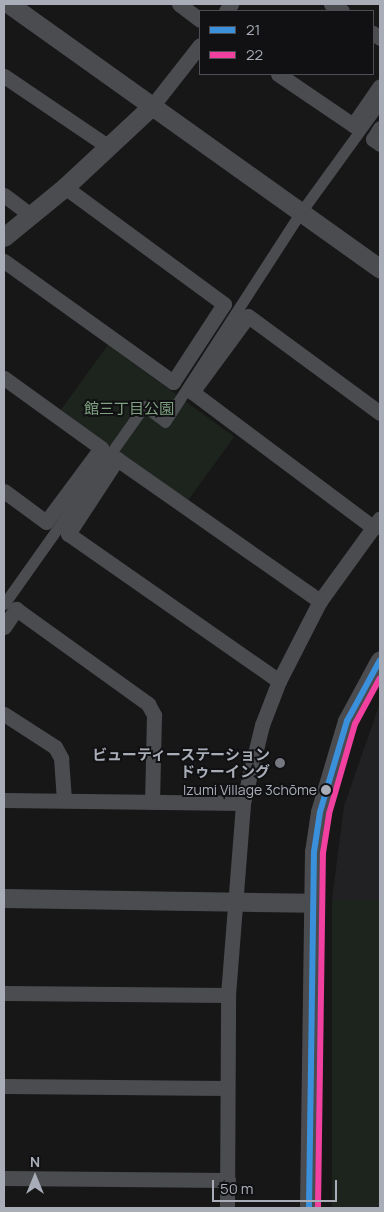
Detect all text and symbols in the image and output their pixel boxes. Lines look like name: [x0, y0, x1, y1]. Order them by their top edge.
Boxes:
legend: [199, 10, 374, 75]
text: 21: [246, 19, 260, 40]
text: 22: [246, 44, 263, 65]
park label: 館三丁目公園: [84, 400, 174, 418]
place label: ビューティーステーション ドゥーイング: [90, 745, 270, 780]
marker: ビューティーステーション ドゥーイング: [274, 757, 286, 769]
place label: Izumi Village 3chōme: [183, 782, 317, 798]
marker: Izumi Village 3chōme: [321, 785, 331, 795]
north arrow: [10, 1152, 60, 1202]
text: N: [30, 1152, 40, 1171]
scale bar: [214, 1170, 339, 1202]
text: 50 m: [220, 1178, 254, 1199]

